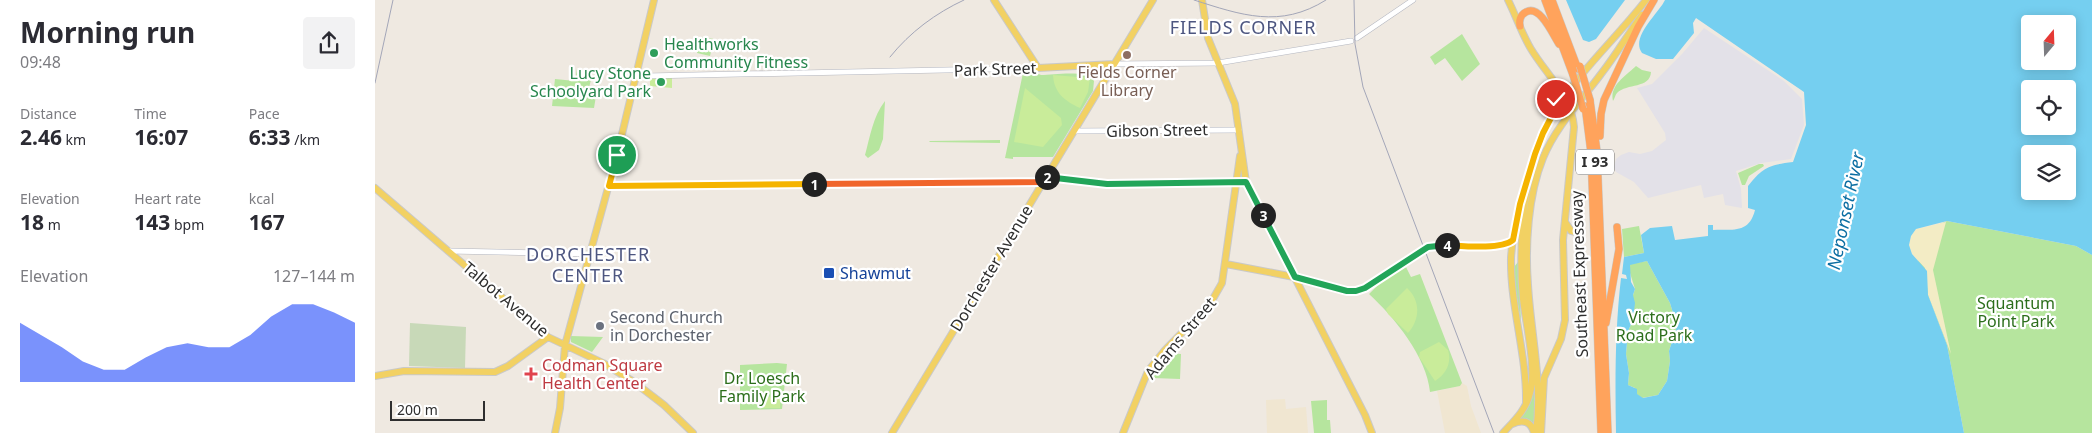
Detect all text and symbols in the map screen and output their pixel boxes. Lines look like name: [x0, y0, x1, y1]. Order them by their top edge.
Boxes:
text: Morning run: [20, 13, 195, 51]
district label: FIELDS CORNER: [1170, 15, 1316, 39]
north arrow: [2021, 15, 2076, 70]
map controls: [2021, 15, 2076, 200]
button: share: [303, 17, 355, 69]
place label: Healthworks Community Fitness: [664, 33, 808, 73]
marker: Healthworks Community Fitness: [648, 47, 660, 59]
marker: Fields Corner Library: [1121, 49, 1133, 61]
text: 09:48: [20, 51, 61, 73]
street label: Park Street: [953, 57, 1037, 81]
place label: Fields Corner Library: [1077, 61, 1177, 101]
place label: Lucy Stone Schoolyard Park: [530, 62, 651, 102]
marker: Lucy Stone Schoolyard Park: [655, 76, 667, 88]
pin: [1535, 78, 1577, 120]
button: locate: [2021, 80, 2076, 135]
icon: check: [1542, 85, 1570, 113]
text: Distance: [20, 104, 77, 123]
text: Time: [134, 104, 167, 123]
text: Pace: [249, 104, 280, 123]
street label: Gibson Street: [1106, 118, 1208, 142]
text: 2.46: [20, 123, 62, 151]
text: 16:07: [134, 123, 188, 151]
text: 6:33: [249, 123, 291, 151]
text: km: [62, 130, 86, 149]
text: /km: [291, 130, 320, 149]
pin: [596, 134, 638, 176]
icon: arrive: [603, 141, 631, 169]
button: layers: [2021, 145, 2076, 200]
water label: Neponset River: [1821, 149, 1869, 272]
road number: I 93: [1576, 150, 1614, 174]
pin: 2: [1035, 164, 1059, 190]
text: 2: [1043, 168, 1052, 187]
pin: 1: [801, 172, 827, 196]
text: 1: [810, 175, 819, 194]
text: Elevation: [20, 189, 80, 208]
text: Heart rate: [134, 189, 201, 208]
text: kcal: [249, 189, 274, 208]
street label: Southeast Expressway: [1565, 189, 1593, 358]
street label: Dorchester Avenue: [945, 201, 1037, 335]
pin: 3: [1251, 202, 1275, 228]
text: 3: [1259, 206, 1268, 225]
text: 18: [20, 208, 44, 236]
text: 143: [134, 208, 170, 236]
text: 167: [249, 208, 285, 236]
text: m: [44, 215, 61, 234]
text: bpm: [170, 215, 204, 234]
pin: 4: [1435, 232, 1459, 258]
text: 4: [1443, 236, 1452, 255]
district label: DORCHESTER CENTER: [526, 242, 650, 287]
street label: Talbot Avenue: [458, 256, 554, 342]
place label: Shawmut: [840, 262, 911, 284]
text: Elevation: [20, 265, 88, 287]
text: 127–144 m: [273, 265, 355, 287]
marker: Shawmut: [822, 266, 836, 280]
street label: Adams Street: [1139, 292, 1221, 384]
park label: Squantum Point Park: [1977, 292, 2055, 332]
place label: Second Church in Dorchester: [610, 306, 723, 346]
park label: Victory Road Park: [1616, 306, 1693, 346]
marker: Second Church in Dorchester: [594, 320, 606, 332]
place label: Codman Square Health Center: [542, 354, 662, 394]
marker: Codman Square Health Center: [524, 367, 538, 381]
park label: Dr. Loesch Family Park: [719, 367, 806, 407]
scale bar: [390, 398, 485, 421]
text: 200 m: [397, 400, 438, 419]

